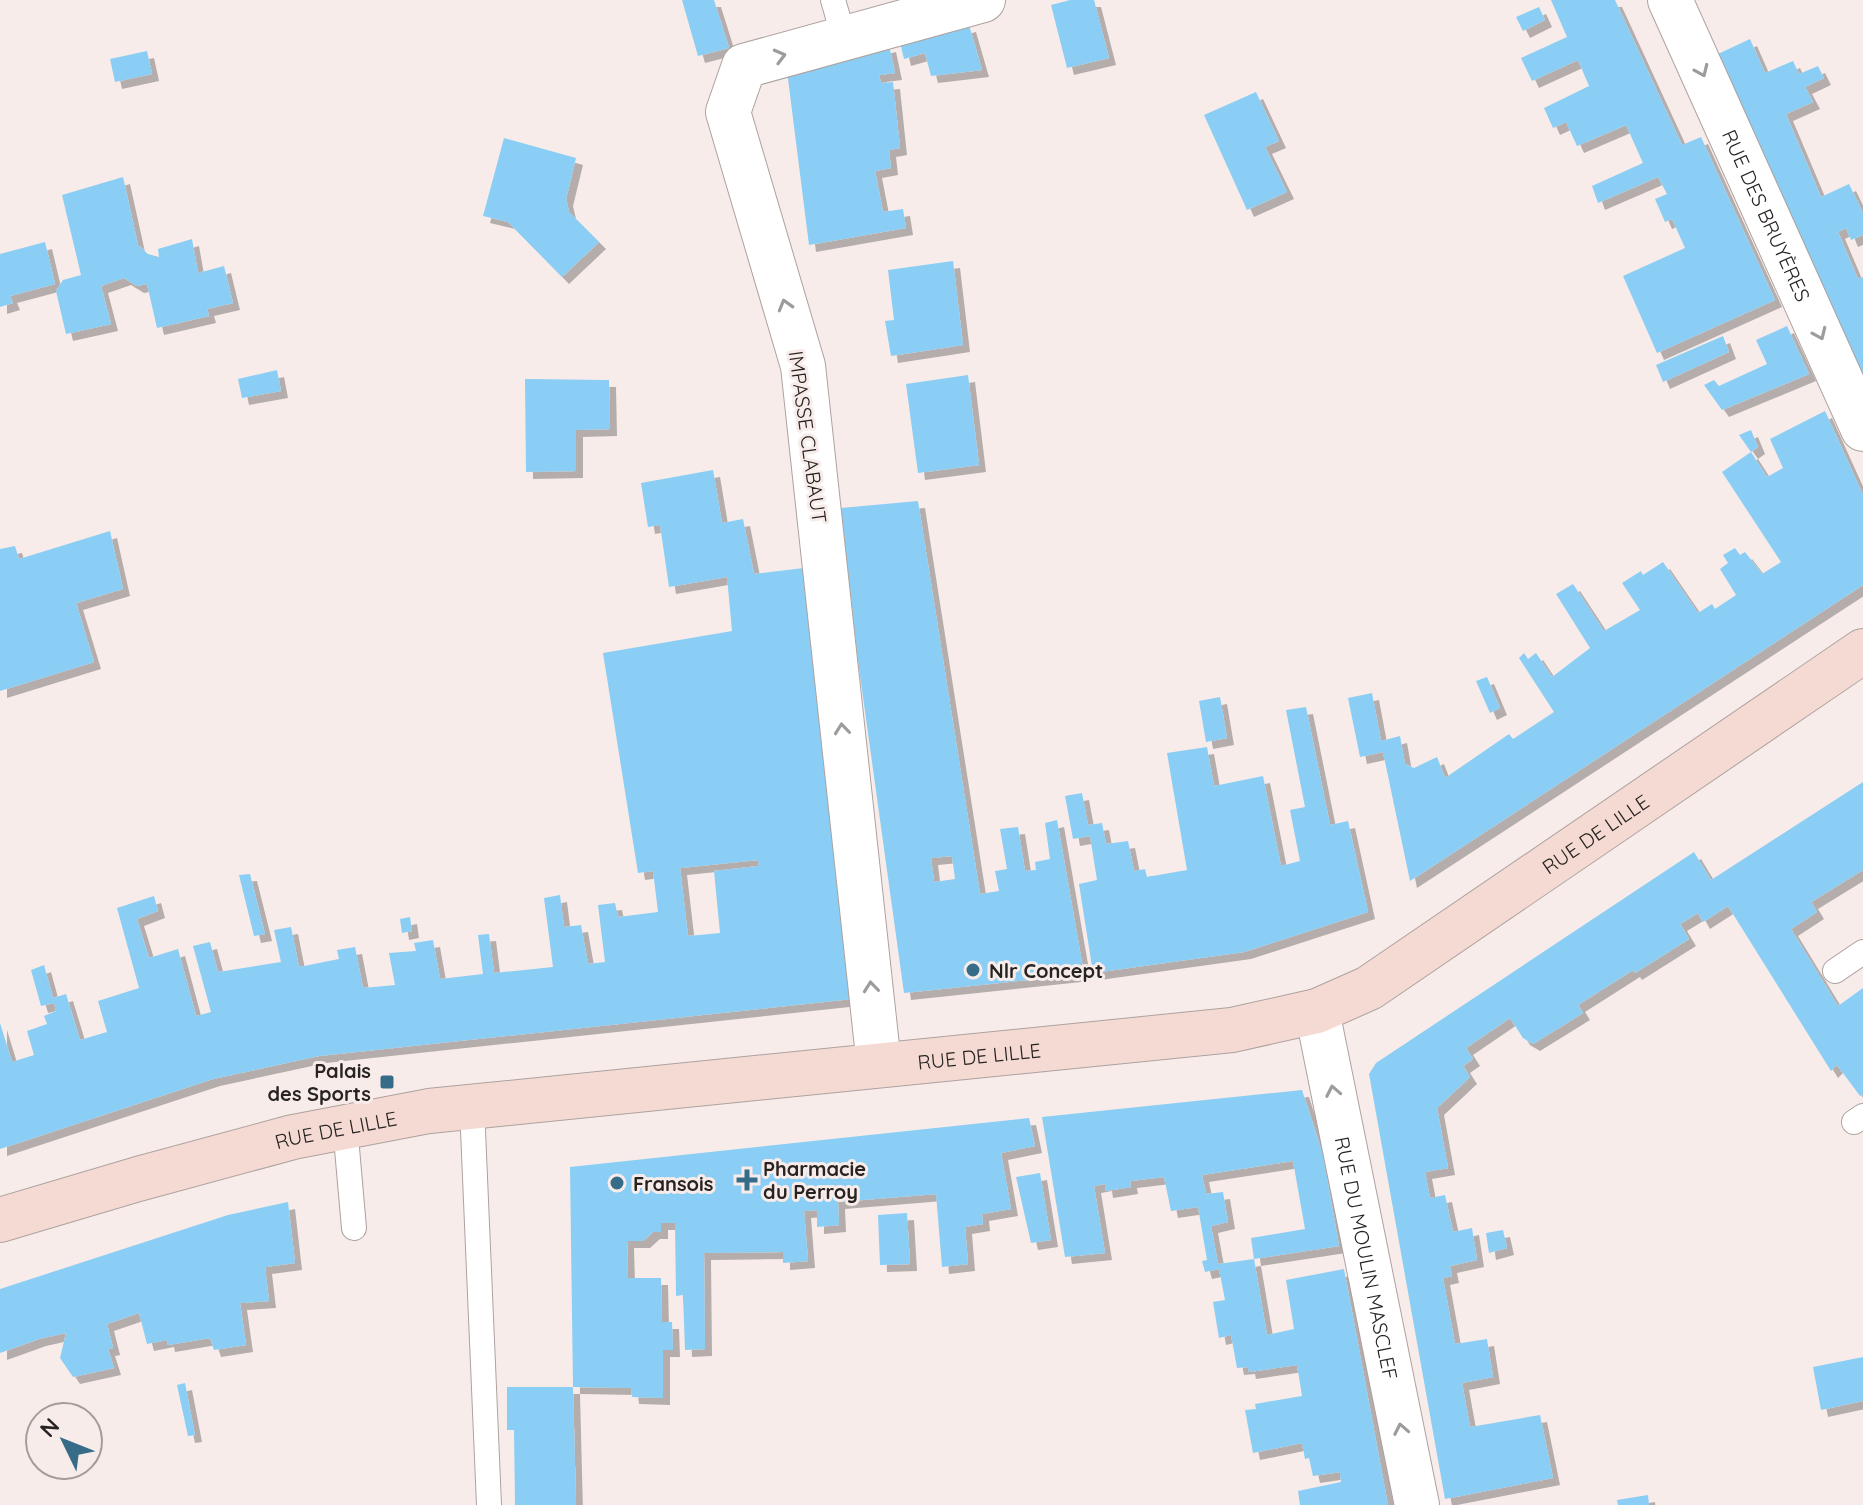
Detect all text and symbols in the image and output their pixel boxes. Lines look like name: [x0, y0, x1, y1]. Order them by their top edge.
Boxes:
one-way arrow: [773, 49, 787, 65]
one-way arrow: [1692, 63, 1708, 77]
street label: RUE DES BRUYÈRES: [1717, 125, 1816, 305]
one-way arrow: [778, 299, 794, 313]
one-way arrow: [1811, 326, 1827, 340]
street label: IMPASSE CLABAUT: [784, 349, 832, 525]
one-way arrow: [834, 722, 851, 735]
street label: RUE DE LILLE: [1537, 788, 1654, 879]
place label: Nlr Concept: [989, 958, 1103, 983]
marker: Nlr Concept: [964, 961, 982, 979]
one-way arrow: [862, 980, 879, 993]
street label: RUE DE LILLE: [916, 1037, 1042, 1074]
place label: Palais des Sports: [268, 1058, 371, 1106]
marker: Palais des Sports: [378, 1073, 396, 1091]
one-way arrow: [1326, 1085, 1343, 1098]
street label: RUE DE LILLE: [272, 1105, 399, 1154]
street label: RUE DU MOULIN MASCLEF: [1330, 1134, 1404, 1382]
place label: Pharmacie du Perroy: [763, 1156, 866, 1204]
place label: Fransois: [633, 1171, 713, 1196]
marker: Pharmacie du Perroy: [738, 1171, 756, 1189]
marker: Fransois: [608, 1174, 626, 1192]
north arrow: [24, 1401, 104, 1481]
text: N: [34, 1412, 65, 1443]
one-way arrow: [1393, 1422, 1410, 1436]

